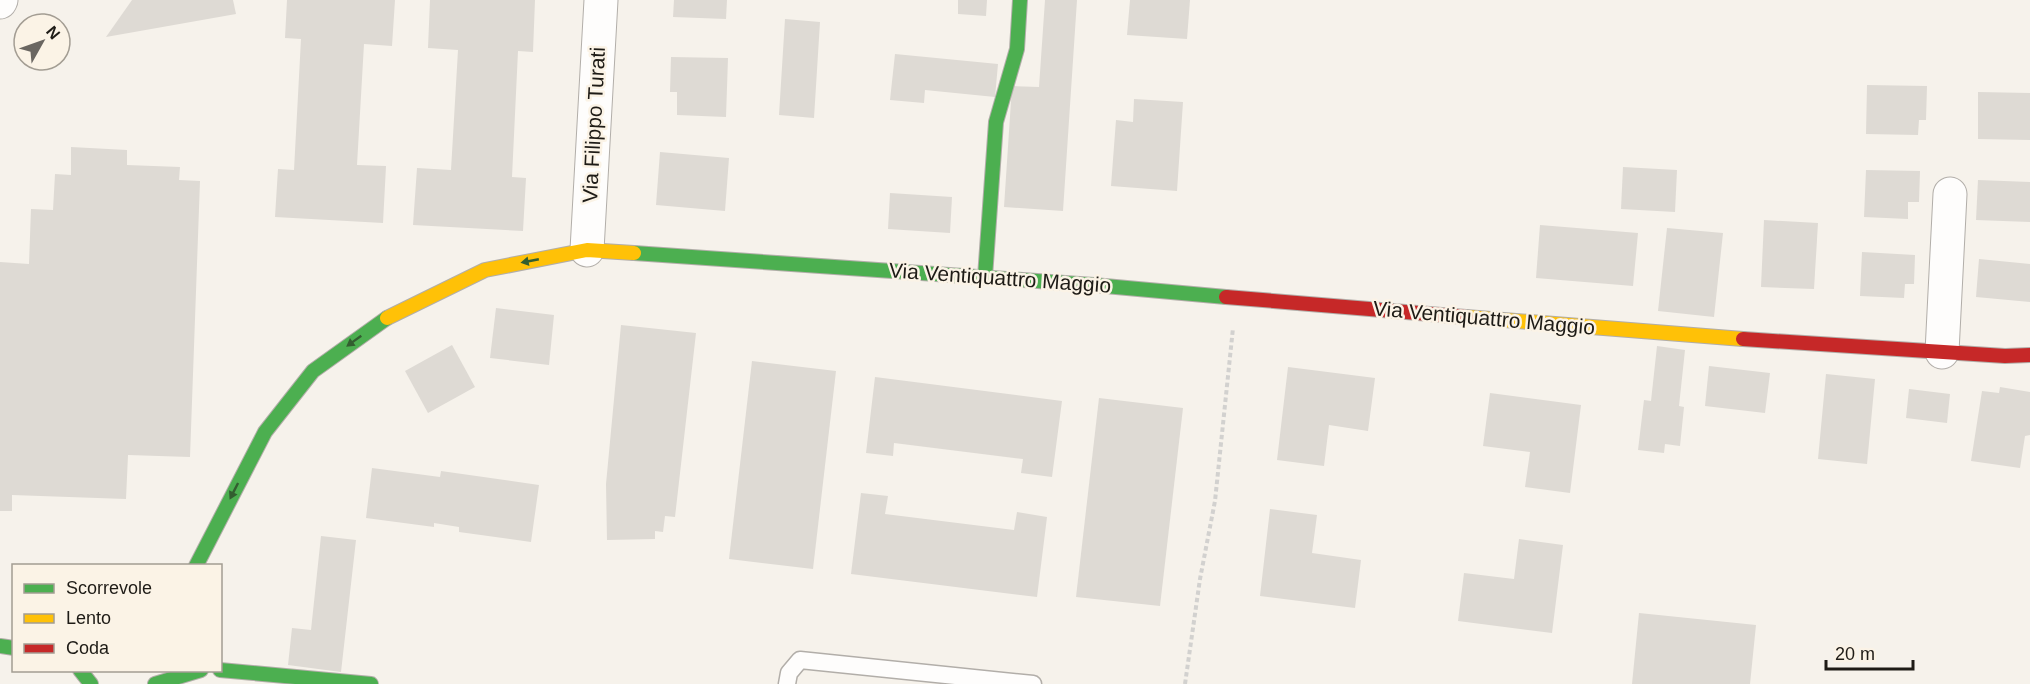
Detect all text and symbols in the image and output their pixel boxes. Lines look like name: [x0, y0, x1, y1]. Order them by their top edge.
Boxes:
north arrow: [12, 12, 72, 72]
text: N: [43, 23, 63, 43]
street label: Via Filippo Turati: [578, 46, 609, 203]
one-way arrow: [520, 257, 539, 267]
street label: Via Ventiquattro Maggio: [888, 258, 1112, 297]
street label: Via Ventiquattro Maggio: [1372, 296, 1596, 339]
one-way arrow: [346, 335, 361, 347]
one-way arrow: [229, 483, 239, 500]
legend: [12, 564, 222, 672]
text: Scorrevole: [66, 578, 152, 598]
text: Lento: [66, 608, 111, 628]
scale bar: [1826, 633, 1913, 671]
text: Coda: [66, 638, 110, 658]
text: 20 m: [1835, 644, 1875, 664]

